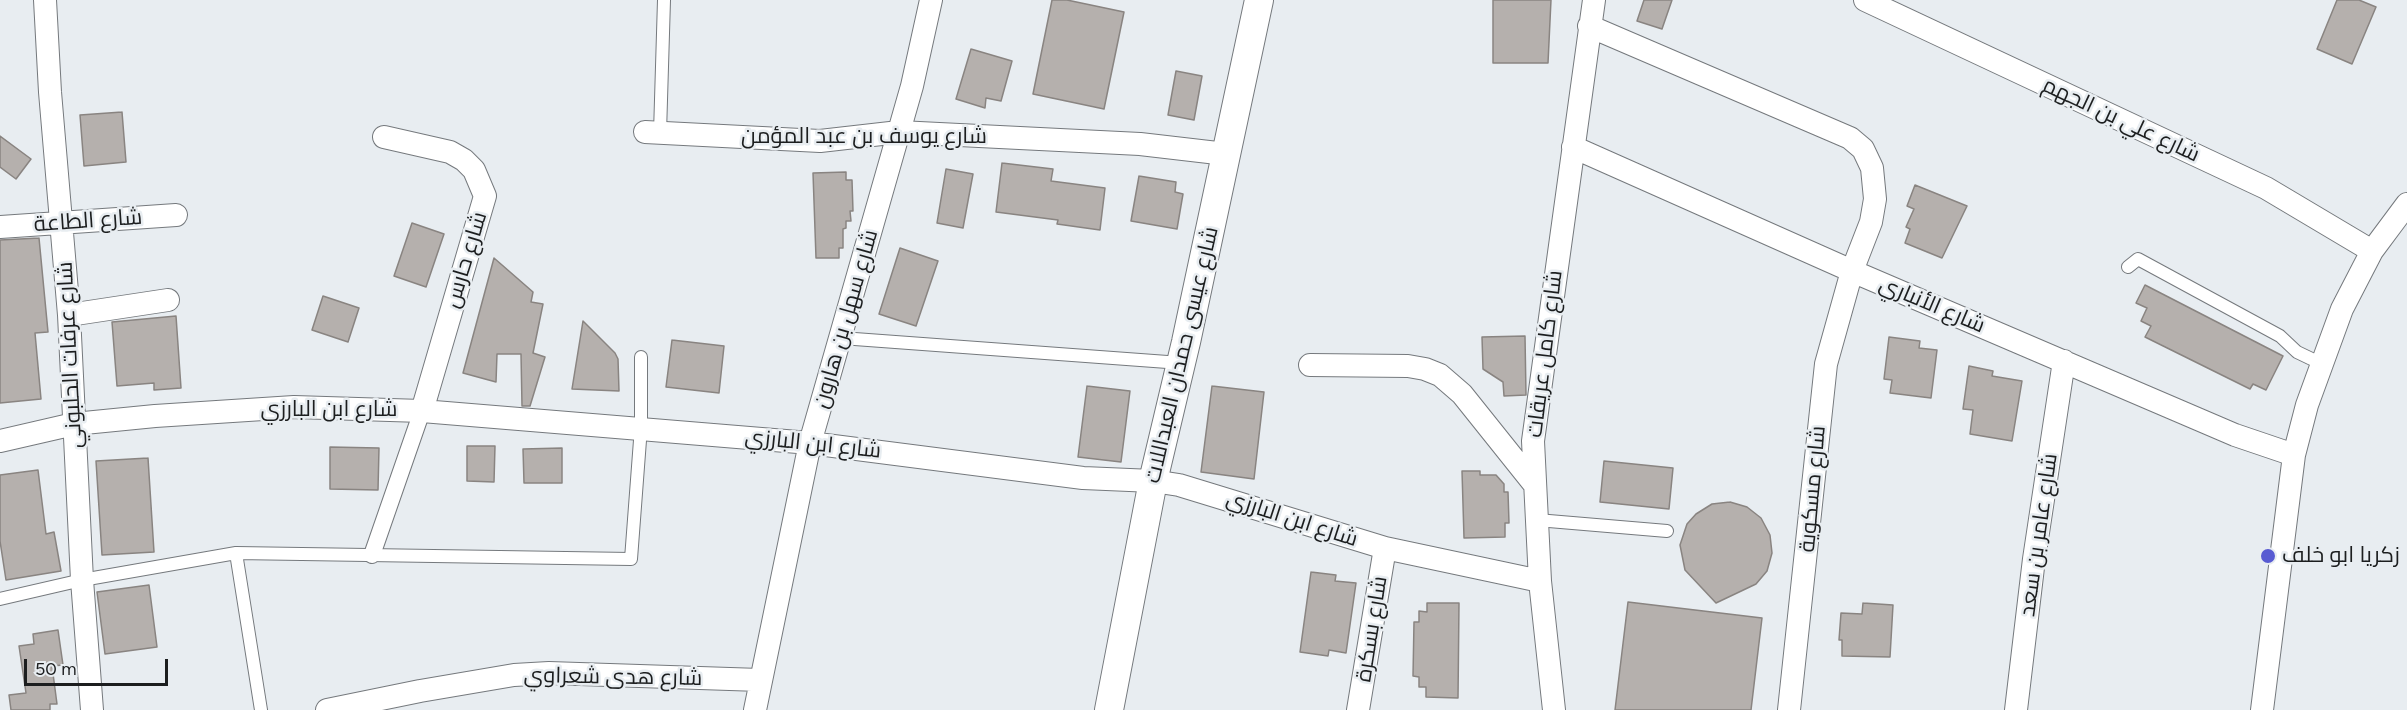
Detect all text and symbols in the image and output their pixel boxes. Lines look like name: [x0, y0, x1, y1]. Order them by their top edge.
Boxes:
street label: شارع علي بن الجهم: [2038, 72, 2204, 168]
street label: شارع يوسف بن عبد المؤمن: [741, 124, 987, 150]
street label: شارع الطاعة: [33, 204, 143, 238]
street label: شارع حارس: [439, 209, 493, 311]
street label: شارع عيسى حمدان العبداللات: [1140, 224, 1224, 486]
street label: شارع سهل بن هارون: [808, 227, 884, 411]
street label: شارع عرفات الحلبوني: [52, 261, 88, 449]
street label: شارع كامل عريقات: [1522, 269, 1568, 439]
street label: شارع الأنباري: [1875, 271, 1989, 339]
street label: شارع ابن البارزي: [261, 397, 397, 423]
street label: شارع ابن البارزي: [744, 424, 882, 464]
street label: شارع مسكوية: [1794, 425, 1832, 553]
street label: شارع عامر بن سعد: [2014, 452, 2064, 618]
street label: شارع ابن البارزي: [1223, 485, 1361, 553]
place label: زكريا ابو خلف: [2282, 543, 2400, 569]
marker: زكريا ابو خلف: [2259, 547, 2277, 565]
street label: شارع بسكرة: [1351, 574, 1393, 684]
scale bar: [27, 647, 171, 685]
text: 50 m: [35, 658, 77, 680]
street label: شارع هدى شعراوي: [523, 662, 703, 692]

